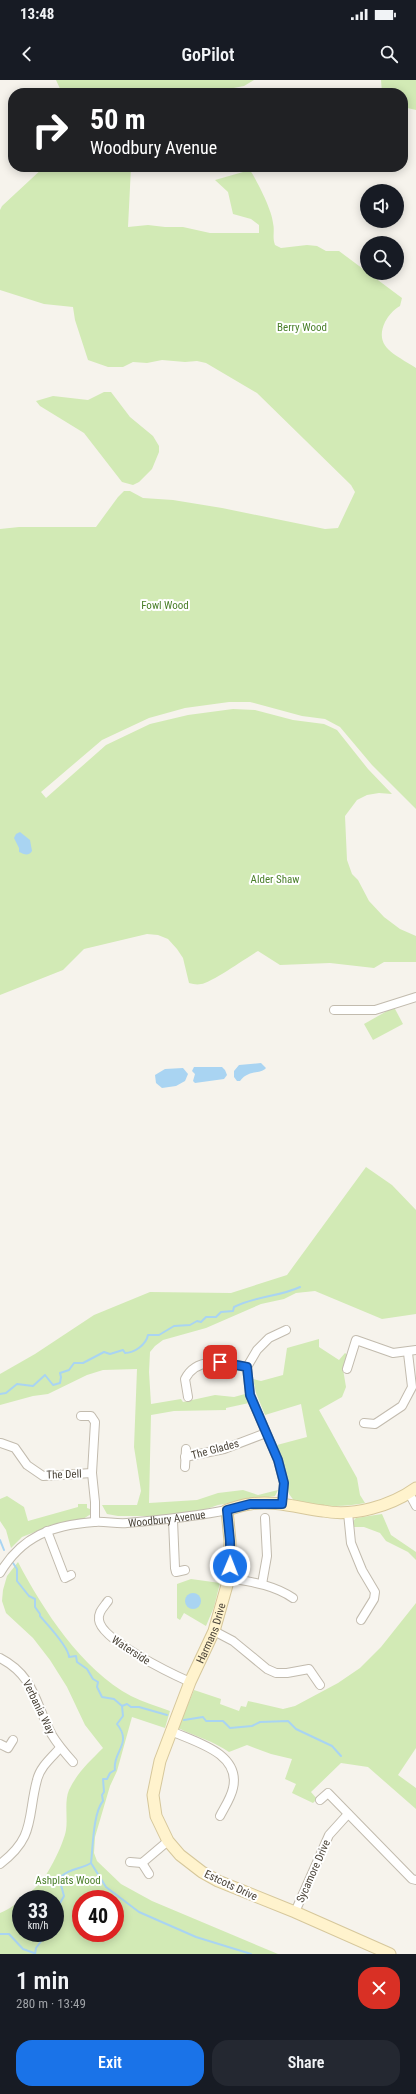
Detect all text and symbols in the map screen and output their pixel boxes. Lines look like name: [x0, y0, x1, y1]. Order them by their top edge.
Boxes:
text: 13:48: [20, 5, 54, 23]
icon: back: [16, 43, 38, 65]
icon: search: [378, 43, 400, 65]
text: GoPilot: [181, 44, 235, 65]
text: 50 m: [90, 103, 146, 136]
icon: right: [24, 104, 76, 156]
text: Woodbury Avenue: [90, 137, 217, 158]
map controls: [360, 184, 404, 280]
button: sound: [360, 184, 404, 228]
button: search: [360, 236, 404, 280]
park label: Berry Wood: [277, 321, 327, 334]
park label: Fowl Wood: [141, 599, 189, 612]
park label: Alder Shaw: [251, 873, 299, 886]
pin: [203, 1345, 237, 1379]
icon: arrive: [209, 1351, 231, 1373]
street label: The Glades: [190, 1437, 240, 1462]
street label: The Dell: [46, 1467, 82, 1482]
street label: Woodbury Avenue: [128, 1508, 206, 1530]
position arrow: [209, 1545, 251, 1587]
street label: Harmans Drive: [194, 1602, 229, 1666]
street label: Waterside: [109, 1633, 152, 1668]
street label: Verbania Way: [20, 1678, 57, 1737]
street label: Sycamore Drive: [294, 1838, 333, 1905]
street label: Estcots Drive: [202, 1867, 259, 1903]
park label: Ashplats Wood: [35, 1874, 101, 1887]
speed limit sign: 40: [72, 1890, 124, 1942]
text: 33: [28, 1899, 48, 1923]
text: km/h: [28, 1920, 48, 1931]
text: 1 min: [16, 1967, 69, 1995]
button: close: [358, 1967, 400, 2009]
text: 280 m · 13:49: [16, 1996, 86, 2011]
button: Exit: [16, 2040, 204, 2086]
button: Share: [212, 2040, 400, 2086]

